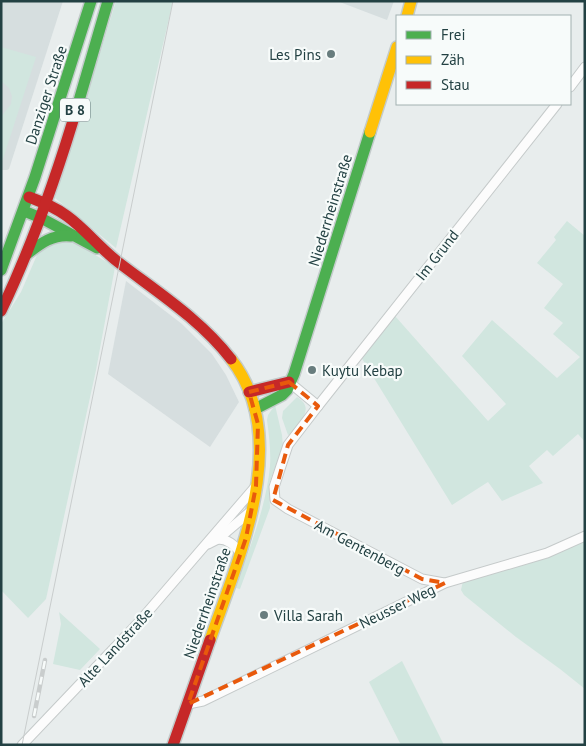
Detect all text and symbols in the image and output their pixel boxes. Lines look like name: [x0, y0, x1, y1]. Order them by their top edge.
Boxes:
legend: [396, 15, 571, 105]
text: Frei: [441, 25, 466, 44]
street label: Danziger Straße: [21, 43, 71, 147]
place label: Les Pins: [269, 45, 321, 64]
marker: Les Pins: [325, 48, 337, 60]
text: Zäh: [441, 50, 465, 69]
text: Stau: [441, 75, 470, 94]
road number: B 8: [60, 98, 90, 122]
street label: Niederrheinstraße: [304, 152, 356, 268]
street label: Im Grund: [411, 226, 463, 284]
place label: Kuytu Kebap: [322, 361, 403, 380]
marker: Kuytu Kebap: [306, 364, 318, 376]
street label: Am Gentenberg: [312, 515, 408, 579]
street label: Niederrheinstraße: [179, 545, 235, 661]
street label: Neusser Weg: [356, 579, 438, 633]
street label: Alte Landstraße: [74, 603, 156, 691]
place label: Villa Sarah: [273, 606, 343, 625]
marker: Villa Sarah: [258, 609, 270, 621]

